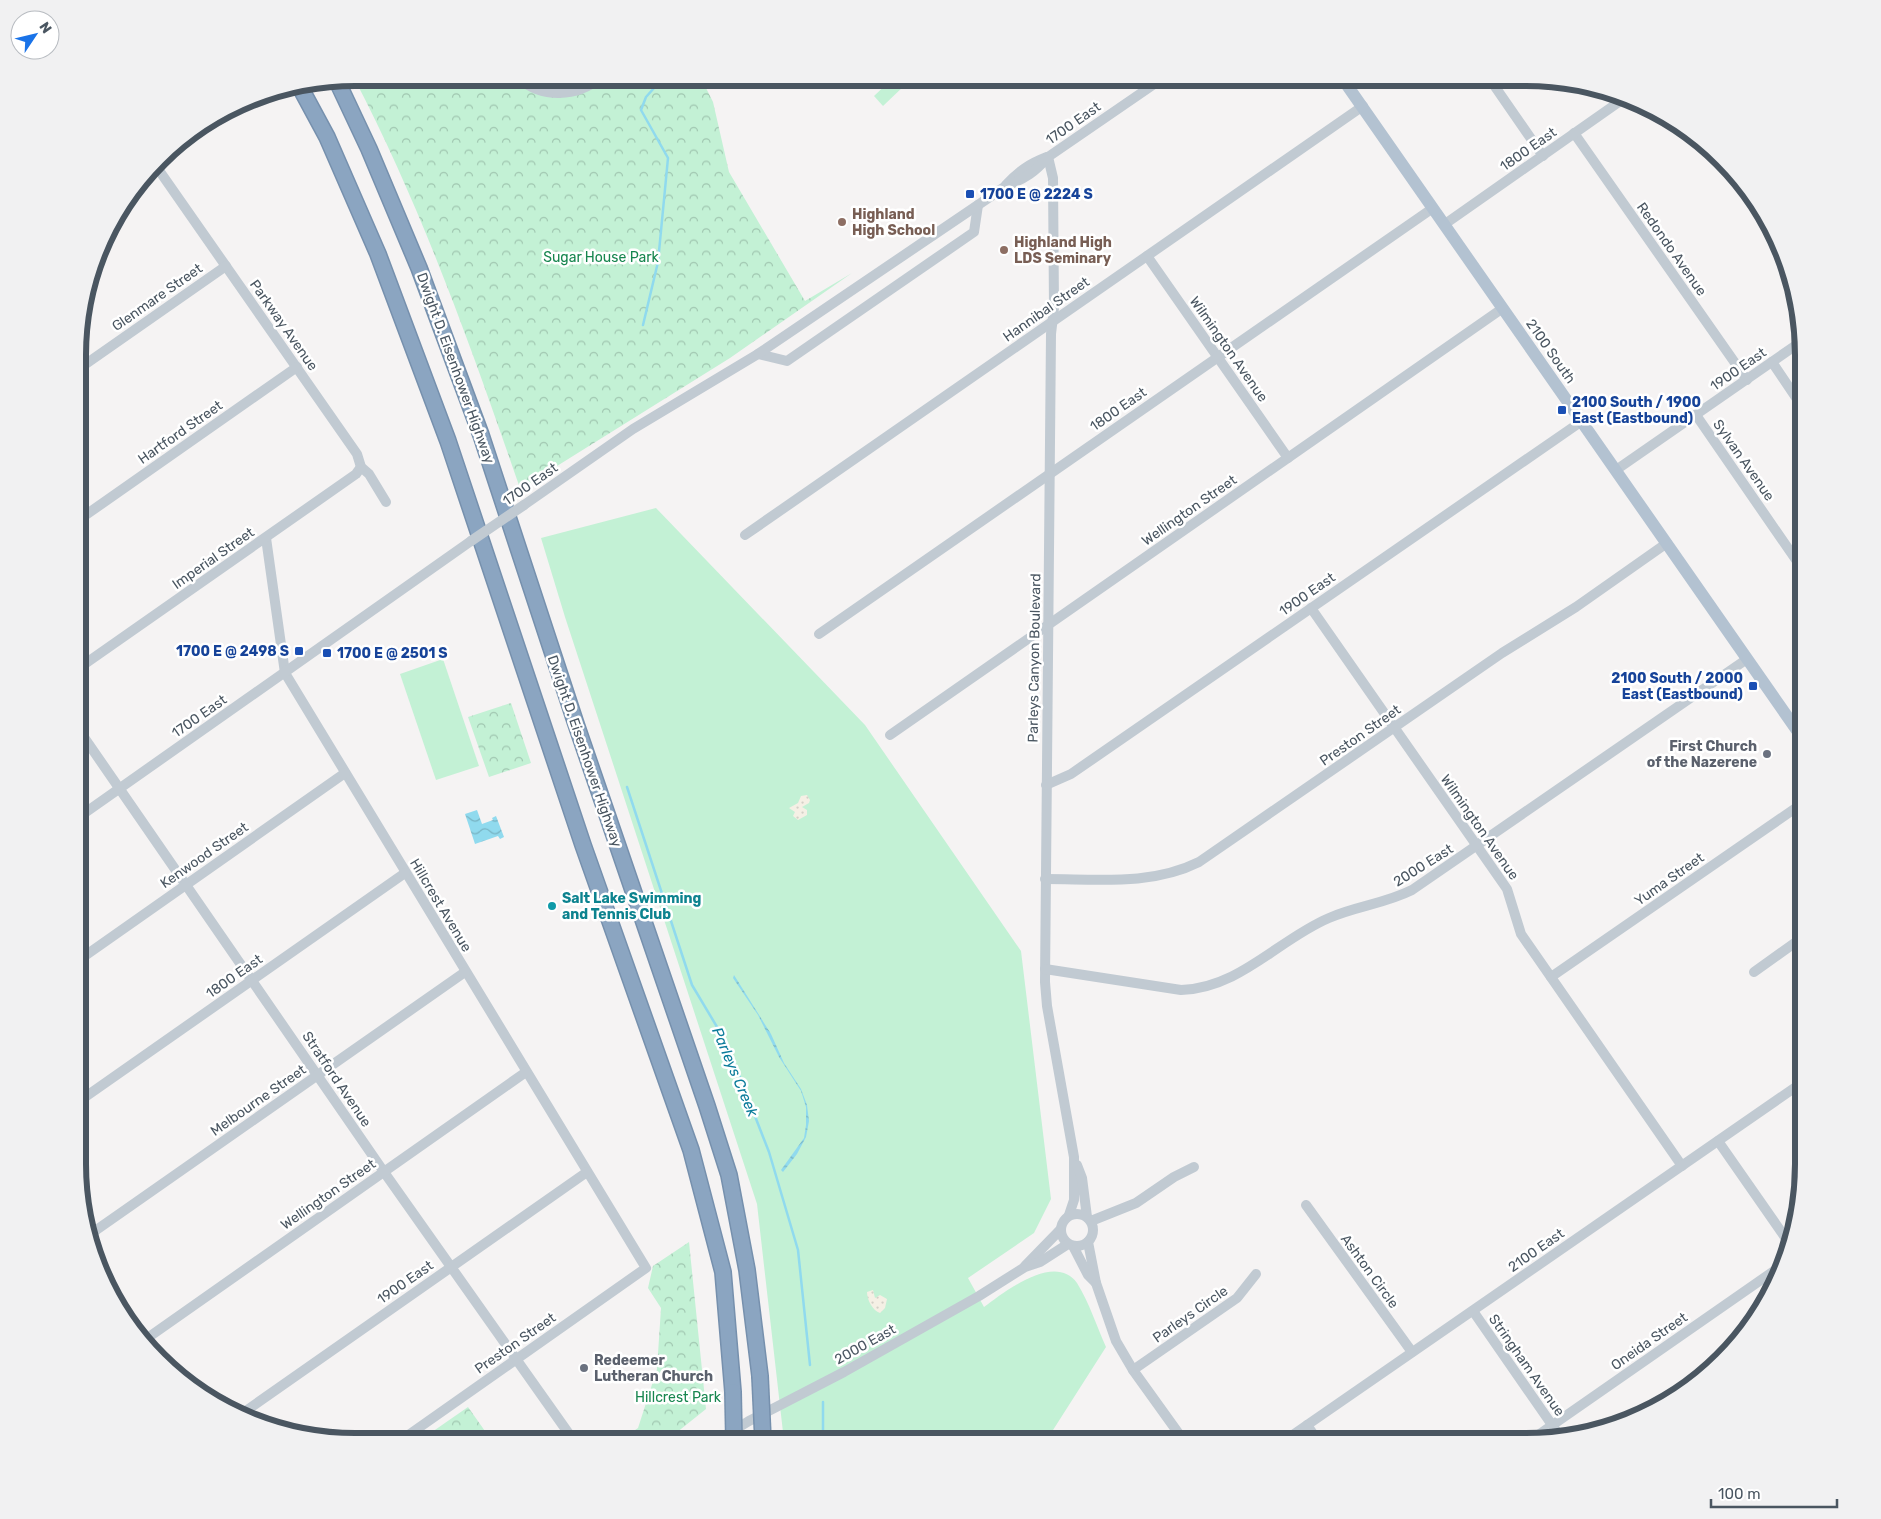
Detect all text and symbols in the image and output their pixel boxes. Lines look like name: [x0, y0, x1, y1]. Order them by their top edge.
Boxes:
north arrow: [10, 10, 60, 60]
text: N: [35, 19, 55, 37]
street label: 1700 East: [1043, 98, 1104, 148]
street label: 1800 East: [1497, 124, 1560, 175]
place label: 1700 E @ 2224 S: [980, 186, 1093, 203]
marker: 1700 E @ 2224 S: [964, 188, 976, 200]
street label: Redondo Avenue: [1633, 199, 1710, 299]
place label: Highland High School: [852, 206, 935, 239]
marker: Highland High School: [836, 216, 848, 228]
place label: Highland High LDS Seminary: [1014, 234, 1112, 267]
marker: Highland High LDS Seminary: [998, 244, 1010, 256]
park label: Sugar House Park: [543, 249, 660, 266]
street label: Glenmare Street: [109, 260, 206, 335]
street label: Dwight D. Eisenhower Highway: [413, 270, 498, 466]
street label: Hannibal Street: [1000, 273, 1093, 345]
street label: Parkway Avenue: [246, 277, 321, 374]
street label: Wilmington Avenue: [1186, 293, 1271, 405]
street label: 2100 South: [1522, 316, 1579, 387]
street label: 1900 East: [1707, 344, 1770, 395]
street label: 1800 East: [1087, 384, 1150, 435]
place label: 2100 South / 1900 East (Eastbound): [1572, 394, 1701, 427]
street label: Hartford Street: [135, 397, 226, 468]
marker: 2100 South / 1900 East (Eastbound): [1556, 404, 1568, 416]
street label: Sylvan Avenue: [1709, 416, 1778, 504]
street label: 1700 East: [500, 459, 561, 509]
street label: Wellington Street: [1139, 471, 1240, 549]
street label: Imperial Street: [169, 524, 258, 593]
street label: 1900 East: [1276, 569, 1339, 620]
street label: Parleys Canyon Boulevard: [1025, 573, 1044, 743]
place label: 1700 E @ 2498 S: [176, 643, 289, 660]
marker: 1700 E @ 2498 S: [293, 645, 305, 657]
place label: 1700 E @ 2501 S: [337, 645, 448, 662]
marker: 1700 E @ 2501 S: [321, 647, 333, 659]
street label: Dwight D. Eisenhower Highway: [544, 653, 626, 850]
place label: 2100 South / 2000 East (Eastbound): [1611, 670, 1743, 703]
marker: 2100 South / 2000 East (Eastbound): [1747, 680, 1759, 692]
street label: 1700 East: [169, 691, 230, 741]
street label: Preston Street: [1316, 701, 1405, 770]
place label: First Church of the Nazerene: [1647, 738, 1757, 771]
marker: First Church of the Nazerene: [1761, 748, 1773, 760]
street label: Wilmington Avenue: [1437, 771, 1522, 883]
street label: Kenwood Street: [157, 818, 252, 892]
street label: 2000 East: [1390, 840, 1457, 890]
street label: Yuma Street: [1631, 849, 1708, 910]
street label: Hillcrest Avenue: [406, 856, 475, 955]
place label: Salt Lake Swimming and Tennis Club: [562, 890, 702, 923]
marker: Salt Lake Swimming and Tennis Club: [546, 900, 558, 912]
street label: 1800 East: [203, 951, 266, 1002]
water label: Parleys Creek: [708, 1025, 762, 1120]
street label: Stratford Avenue: [298, 1028, 375, 1130]
street label: Melbourne Street: [207, 1061, 310, 1140]
street label: Wellington Street: [278, 1155, 379, 1233]
street label: 2100 East: [1505, 1225, 1568, 1276]
street label: Ashton Circle: [1337, 1231, 1402, 1312]
street label: 1900 East: [374, 1257, 437, 1308]
street label: Parleys Circle: [1149, 1282, 1231, 1347]
street label: Preston Street: [471, 1309, 560, 1378]
street label: Oneida Street: [1608, 1309, 1691, 1374]
street label: Stringham Avenue: [1485, 1311, 1568, 1420]
street label: 2000 East: [832, 1320, 899, 1368]
place label: Redeemer Lutheran Church: [594, 1352, 713, 1385]
marker: Redeemer Lutheran Church: [578, 1362, 590, 1374]
park label: Hillcrest Park: [635, 1389, 722, 1406]
scale bar: [1711, 1476, 1837, 1508]
text: 100 m: [1718, 1485, 1760, 1503]

